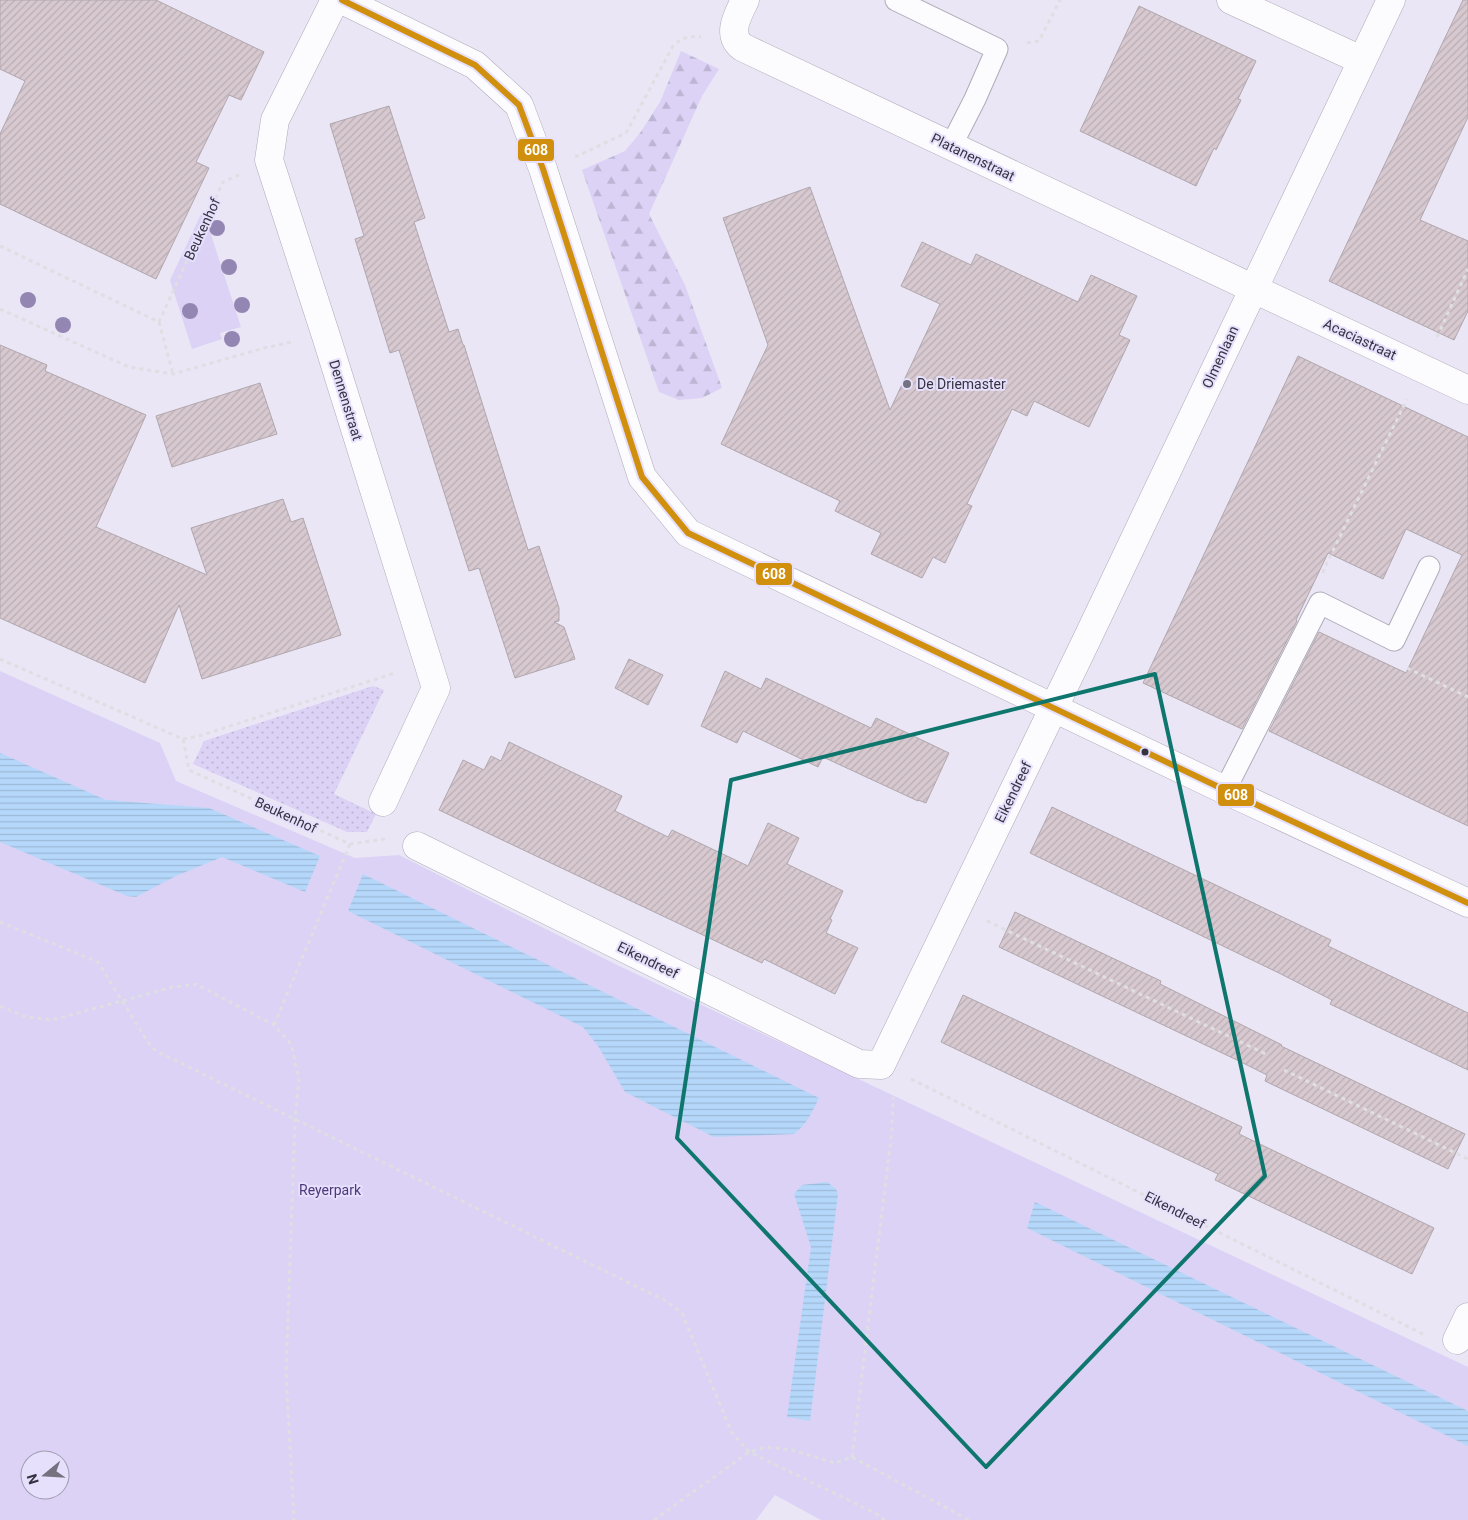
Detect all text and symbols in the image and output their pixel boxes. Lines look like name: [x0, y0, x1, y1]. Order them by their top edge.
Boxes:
street label: Platanenstraat: [929, 130, 1018, 184]
line badge: 608: [517, 138, 555, 162]
text: 608: [524, 142, 548, 158]
street label: Beukenhof: [181, 195, 223, 263]
street label: Acaciastraat: [1321, 315, 1399, 363]
street label: Olmenlaan: [1199, 323, 1241, 391]
street label: Dennenstraat: [326, 358, 366, 443]
place label: De Driemaster: [917, 376, 1006, 392]
marker: De Driemaster: [901, 378, 913, 390]
line badge: 608: [755, 562, 793, 586]
text: 608: [762, 566, 786, 582]
unlabelled marker: [1140, 747, 1150, 757]
street label: Eikendreef: [991, 759, 1035, 825]
line badge: 608: [1217, 783, 1255, 807]
text: 608: [1224, 787, 1248, 803]
street label: Beukenhof: [252, 794, 320, 836]
street label: Eikendreef: [615, 938, 681, 982]
park label: Reyerpark: [299, 1182, 362, 1198]
street label: Eikendreef: [1142, 1188, 1208, 1232]
north arrow: [20, 1450, 70, 1500]
text: N: [23, 1472, 42, 1486]

